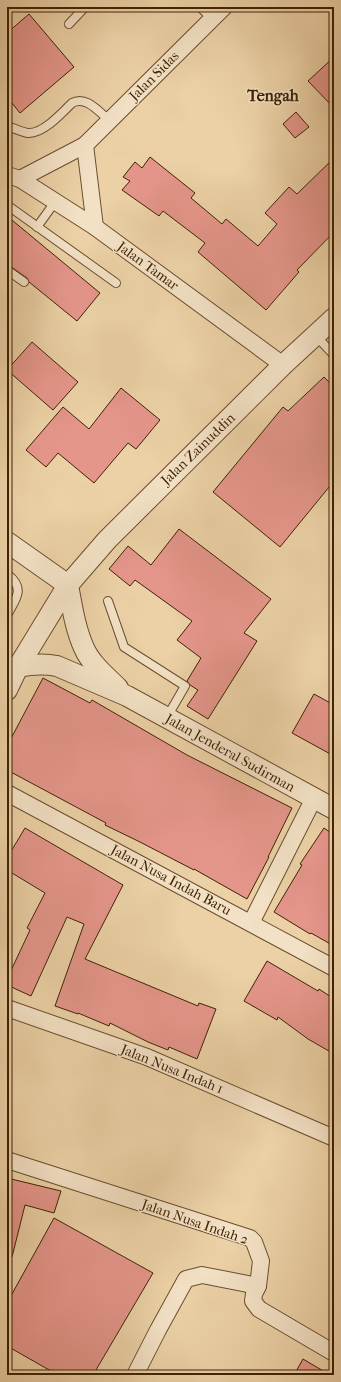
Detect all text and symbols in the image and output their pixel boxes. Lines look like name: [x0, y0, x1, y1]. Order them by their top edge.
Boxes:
street label: Jalan Sidas: [125, 48, 182, 105]
district label: Tengah: [246, 86, 300, 106]
street label: Jalan Tamar: [113, 237, 182, 294]
street label: Jalan Zainuddin: [157, 409, 239, 489]
street label: Jalan Jenderal Sudirman: [161, 710, 298, 796]
street label: Jalan Nusa Indah Baru: [107, 841, 234, 919]
street label: Jalan Nusa Indah 1: [117, 1040, 226, 1097]
street label: Jalan Nusa Indah 2: [139, 1195, 250, 1248]

